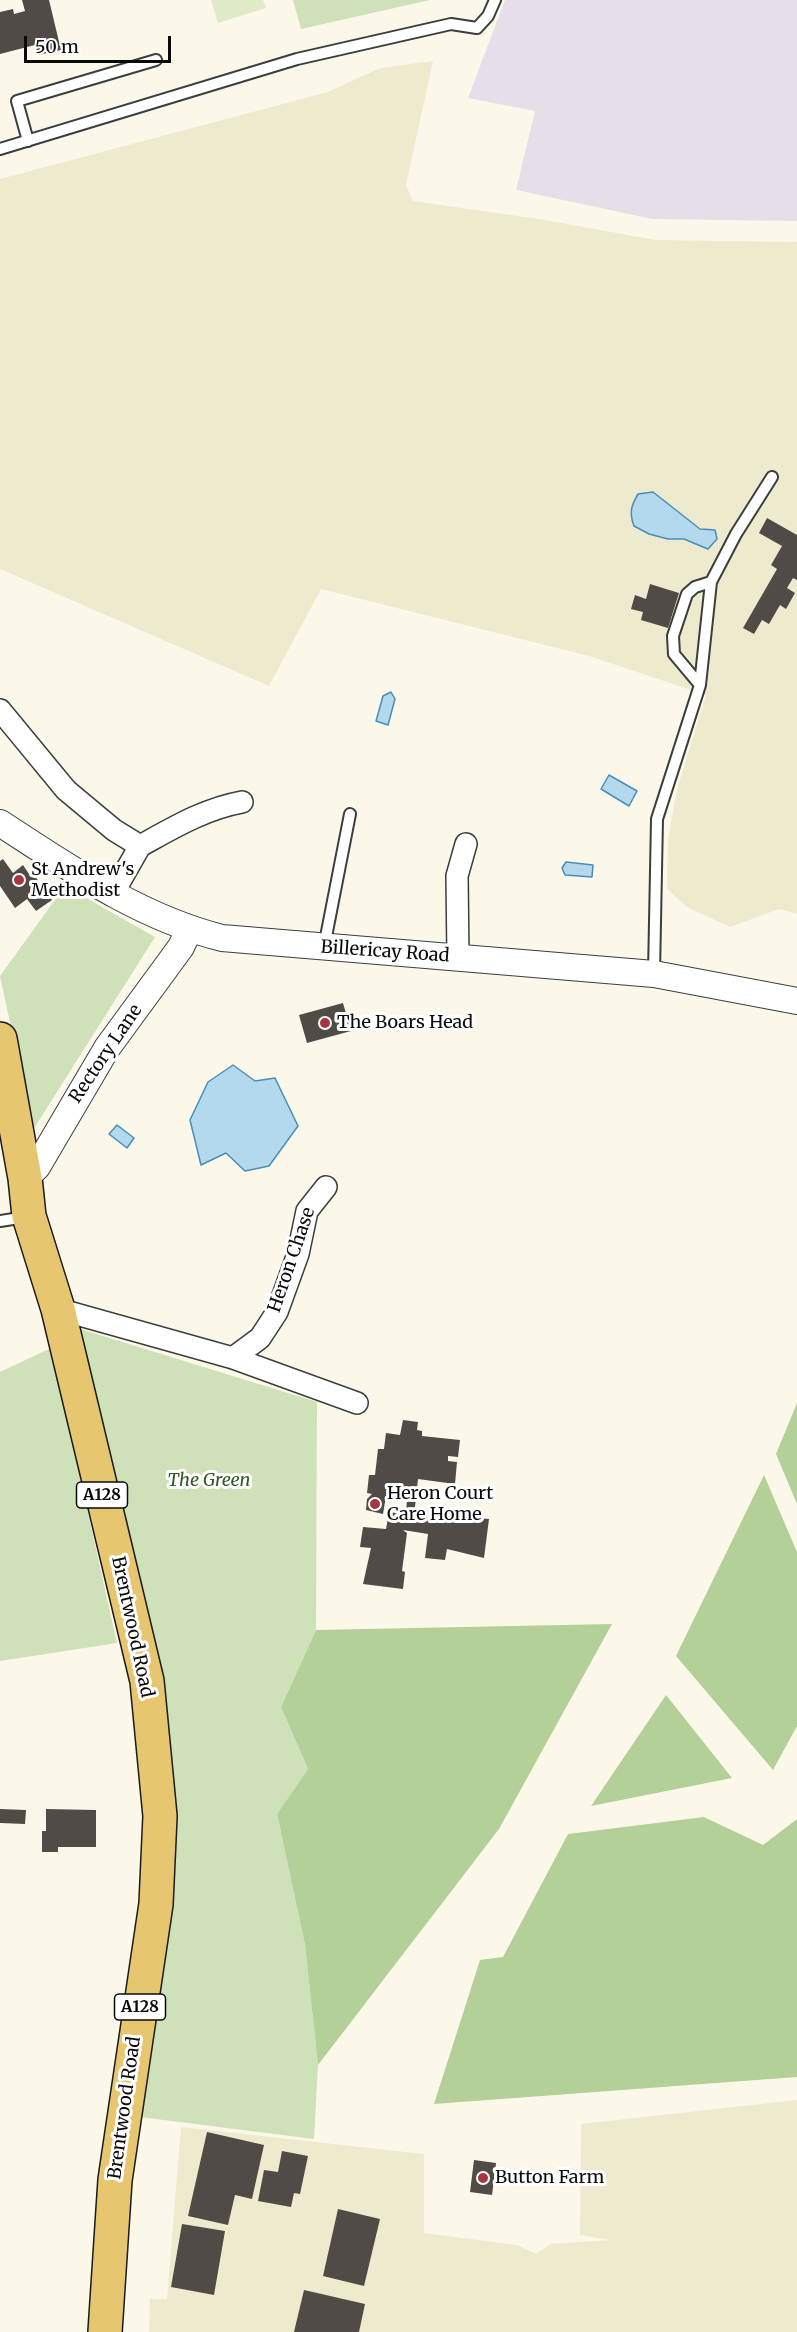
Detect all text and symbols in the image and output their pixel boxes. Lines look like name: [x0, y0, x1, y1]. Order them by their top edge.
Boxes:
scale bar: [27, 24, 174, 62]
text: 50 m: [35, 35, 79, 58]
place label: St Andrew's Methodist: [31, 859, 134, 902]
marker: St Andrew's Methodist: [12, 873, 26, 887]
street label: Billericay Road: [320, 937, 450, 967]
street label: Rectory Lane: [65, 1001, 147, 1107]
place label: The Boars Head: [337, 1012, 473, 1034]
marker: The Boars Head: [318, 1016, 332, 1030]
street label: Heron Chase: [264, 1205, 320, 1315]
park label: The Green: [168, 1470, 250, 1492]
road number: A128: [76, 1482, 128, 1508]
place label: Heron Court Care Home: [387, 1483, 493, 1526]
marker: Heron Court Care Home: [368, 1497, 382, 1511]
street label: Brentwood Road: [106, 1554, 158, 1700]
road number: A128: [114, 1994, 166, 2020]
street label: Brentwood Road: [104, 2035, 146, 2181]
place label: Button Farm: [495, 2167, 604, 2189]
marker: Button Farm: [476, 2171, 490, 2185]

